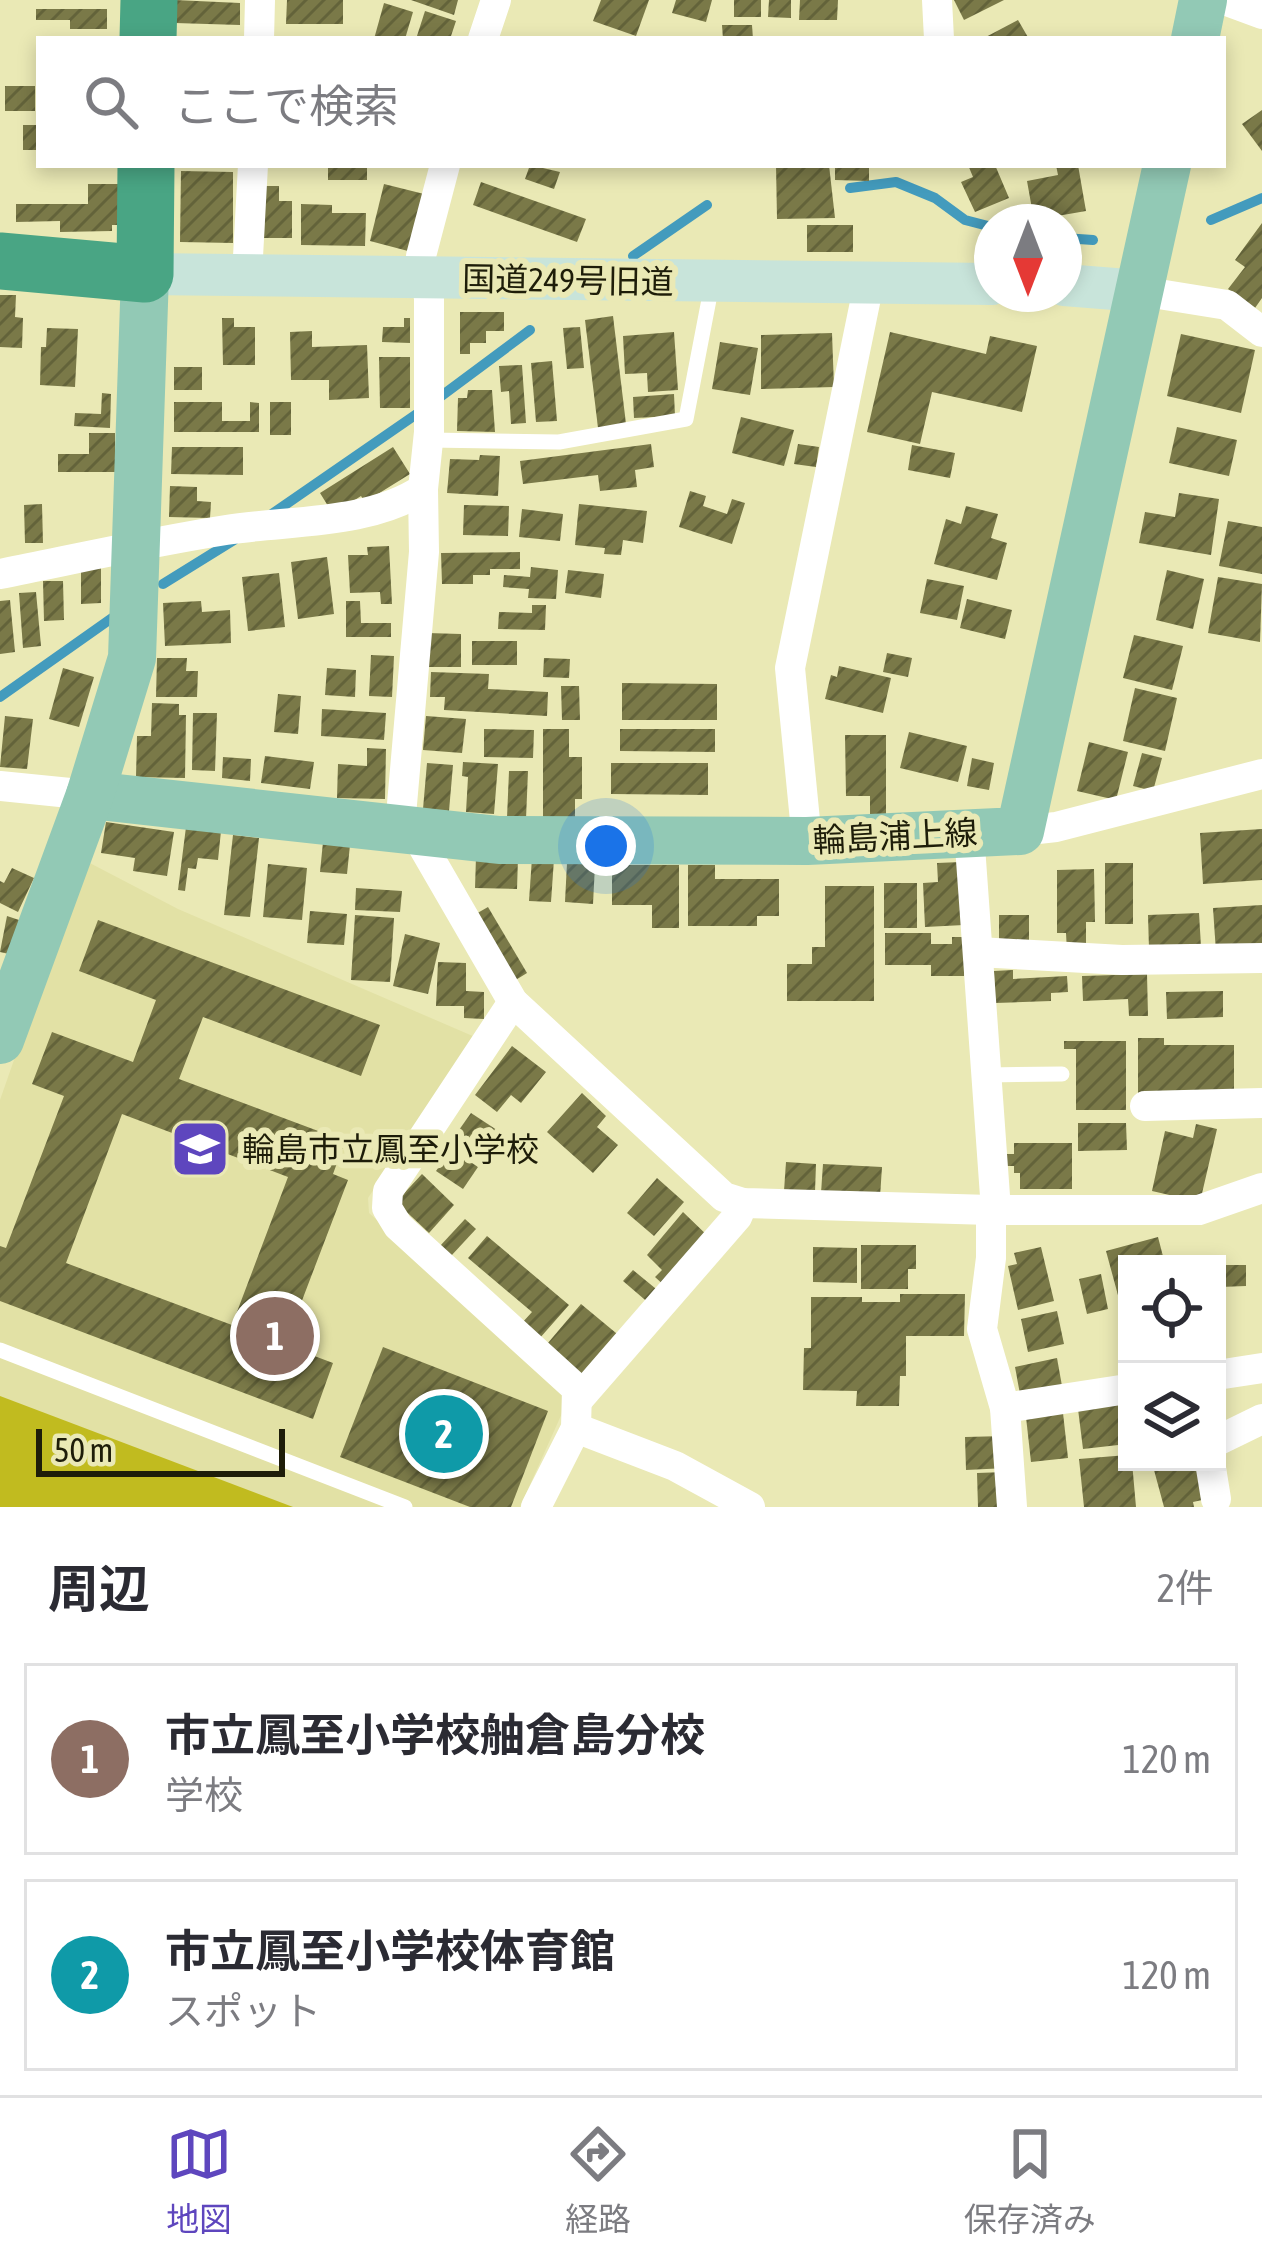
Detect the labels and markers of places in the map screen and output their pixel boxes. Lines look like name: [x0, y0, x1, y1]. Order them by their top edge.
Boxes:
school or university icon: 輪島市立鳳至小学校: [169, 1118, 231, 1180]
place label: 輪島市立鳳至小学校: [242, 1130, 539, 1168]
pin: 1: [236, 1291, 314, 1381]
pin: 2: [405, 1389, 483, 1479]

